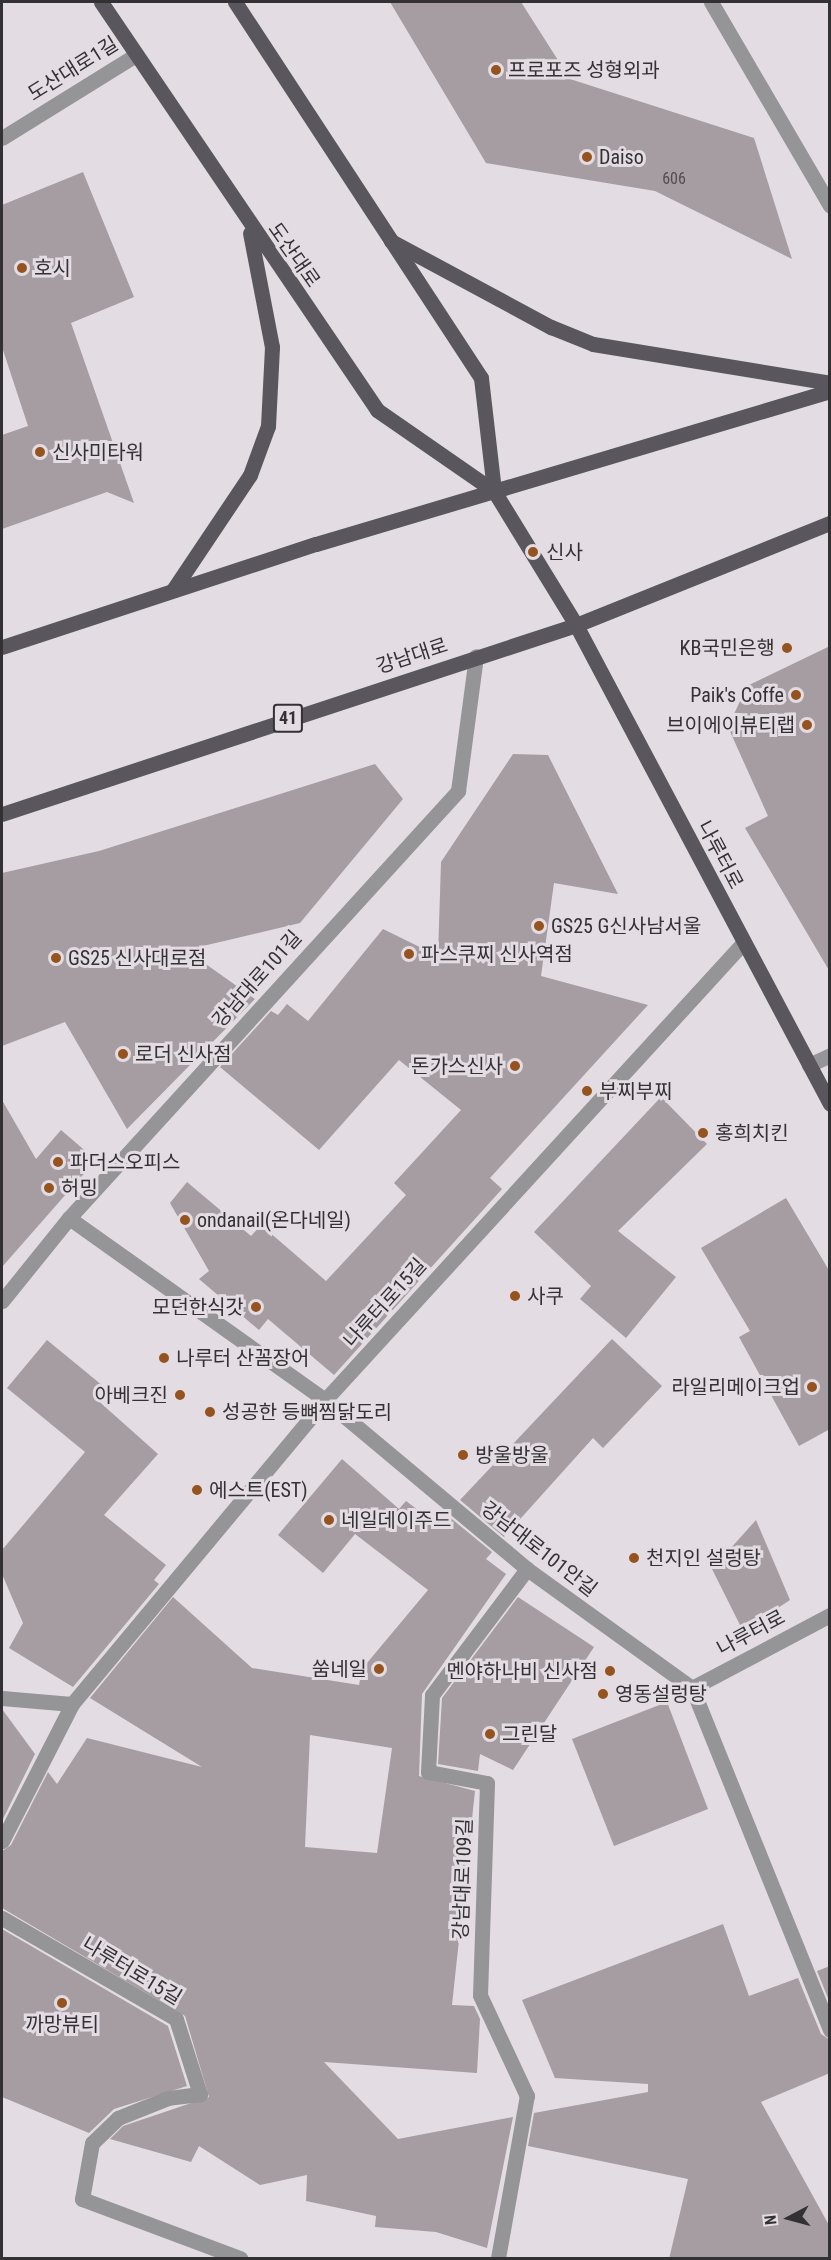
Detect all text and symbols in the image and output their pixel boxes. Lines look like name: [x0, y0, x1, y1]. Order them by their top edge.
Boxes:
street label: 도산대로1길: [23, 32, 123, 106]
place label: 프로포즈 성형외과: [508, 58, 660, 82]
marker: 프로포즈 성형외과: [489, 63, 503, 77]
place label: Daiso: [599, 145, 644, 169]
marker: Daiso: [580, 150, 594, 164]
house number: 606: [662, 169, 686, 189]
street label: 도산대로: [263, 218, 325, 292]
place label: 호시: [34, 256, 71, 280]
marker: 호시: [15, 261, 29, 275]
place label: 신사미타워: [52, 440, 144, 464]
marker: 신사미타워: [33, 445, 47, 459]
place label: 신사: [546, 540, 583, 564]
marker: 신사: [524, 543, 542, 561]
street label: 강남대로: [373, 633, 451, 679]
place label: KB국민은행: [680, 636, 775, 660]
marker: KB국민은행: [780, 641, 794, 655]
place label: Paik's Coffe: [690, 683, 784, 707]
marker: Paik's Coffe: [789, 688, 803, 702]
road number: 41: [272, 703, 304, 733]
place label: 브이에이뷰티랩: [666, 713, 795, 737]
marker: 브이에이뷰티랩: [800, 718, 814, 732]
street label: 나루터로: [692, 817, 748, 893]
place label: GS25 G신사남서울: [551, 914, 701, 938]
marker: GS25 G신사남서울: [532, 919, 546, 933]
street label: 강남대로101길: [207, 926, 307, 1032]
place label: 파스쿠찌 신사역점: [421, 942, 573, 966]
place label: GS25 신사대로점: [68, 946, 207, 970]
marker: 파스쿠찌 신사역점: [402, 947, 416, 961]
marker: GS25 신사대로점: [49, 951, 63, 965]
place label: 로더 신사점: [135, 1042, 232, 1066]
marker: 로더 신사점: [116, 1047, 130, 1061]
place label: 돈가스신사: [411, 1054, 503, 1078]
marker: 돈가스신사: [508, 1059, 522, 1073]
place label: 부찌부찌: [599, 1079, 673, 1103]
marker: 부찌부찌: [580, 1084, 594, 1098]
place label: 홍희치킨: [715, 1121, 789, 1145]
marker: 홍희치킨: [696, 1126, 710, 1140]
place label: 파더스오피스: [70, 1150, 180, 1174]
marker: 파더스오피스: [51, 1155, 65, 1169]
place label: 허밍: [61, 1176, 98, 1200]
marker: 허밍: [42, 1181, 56, 1195]
place label: ondanail(온다네일): [197, 1208, 351, 1232]
marker: ondanail(온다네일): [178, 1213, 192, 1227]
street label: 나루터로15길: [339, 1253, 431, 1353]
place label: 사쿠: [527, 1284, 564, 1308]
marker: 사쿠: [508, 1289, 522, 1303]
place label: 모던한식갓: [152, 1295, 244, 1319]
marker: 모던한식갓: [249, 1300, 263, 1314]
place label: 나루터 산꼼장어: [176, 1346, 309, 1370]
marker: 나루터 산꼼장어: [157, 1351, 171, 1365]
place label: 라일리메이크업: [671, 1375, 800, 1399]
marker: 라일리메이크업: [805, 1380, 819, 1394]
place label: 아베크진: [94, 1383, 168, 1407]
marker: 아베크진: [173, 1388, 187, 1402]
place label: 성공한 등뼈찜닭도리: [222, 1400, 392, 1424]
marker: 성공한 등뼈찜닭도리: [203, 1405, 217, 1419]
place label: 방울방울: [475, 1443, 549, 1467]
marker: 방울방울: [456, 1448, 470, 1462]
place label: 에스트(EST): [209, 1478, 308, 1502]
marker: 에스트(EST): [190, 1483, 204, 1497]
street label: 강남대로101안길: [476, 1496, 602, 1602]
place label: 네일데이주드: [341, 1508, 451, 1532]
marker: 네일데이주드: [322, 1513, 336, 1527]
place label: 천지인 설렁탕: [646, 1546, 761, 1570]
marker: 천지인 설렁탕: [627, 1551, 641, 1565]
street label: 나루터로: [713, 1605, 789, 1661]
place label: 쑴네일: [312, 1657, 367, 1681]
place label: 멘야하나비 신사점: [446, 1659, 598, 1683]
marker: 쑴네일: [372, 1662, 386, 1676]
marker: 멘야하나비 신사점: [603, 1664, 617, 1678]
place label: 영동설렁탕: [615, 1682, 707, 1706]
marker: 영동설렁탕: [596, 1687, 610, 1701]
place label: 그린달: [502, 1722, 557, 1746]
marker: 그린달: [483, 1727, 497, 1741]
street label: 강남대로109길: [449, 1818, 477, 1940]
street label: 나루터로15길: [78, 1932, 186, 2010]
marker: 까망뷰티: [55, 1996, 69, 2010]
place label: 까망뷰티: [25, 2012, 99, 2036]
north arrow: [759, 2188, 819, 2248]
text: N: [761, 2214, 781, 2226]

